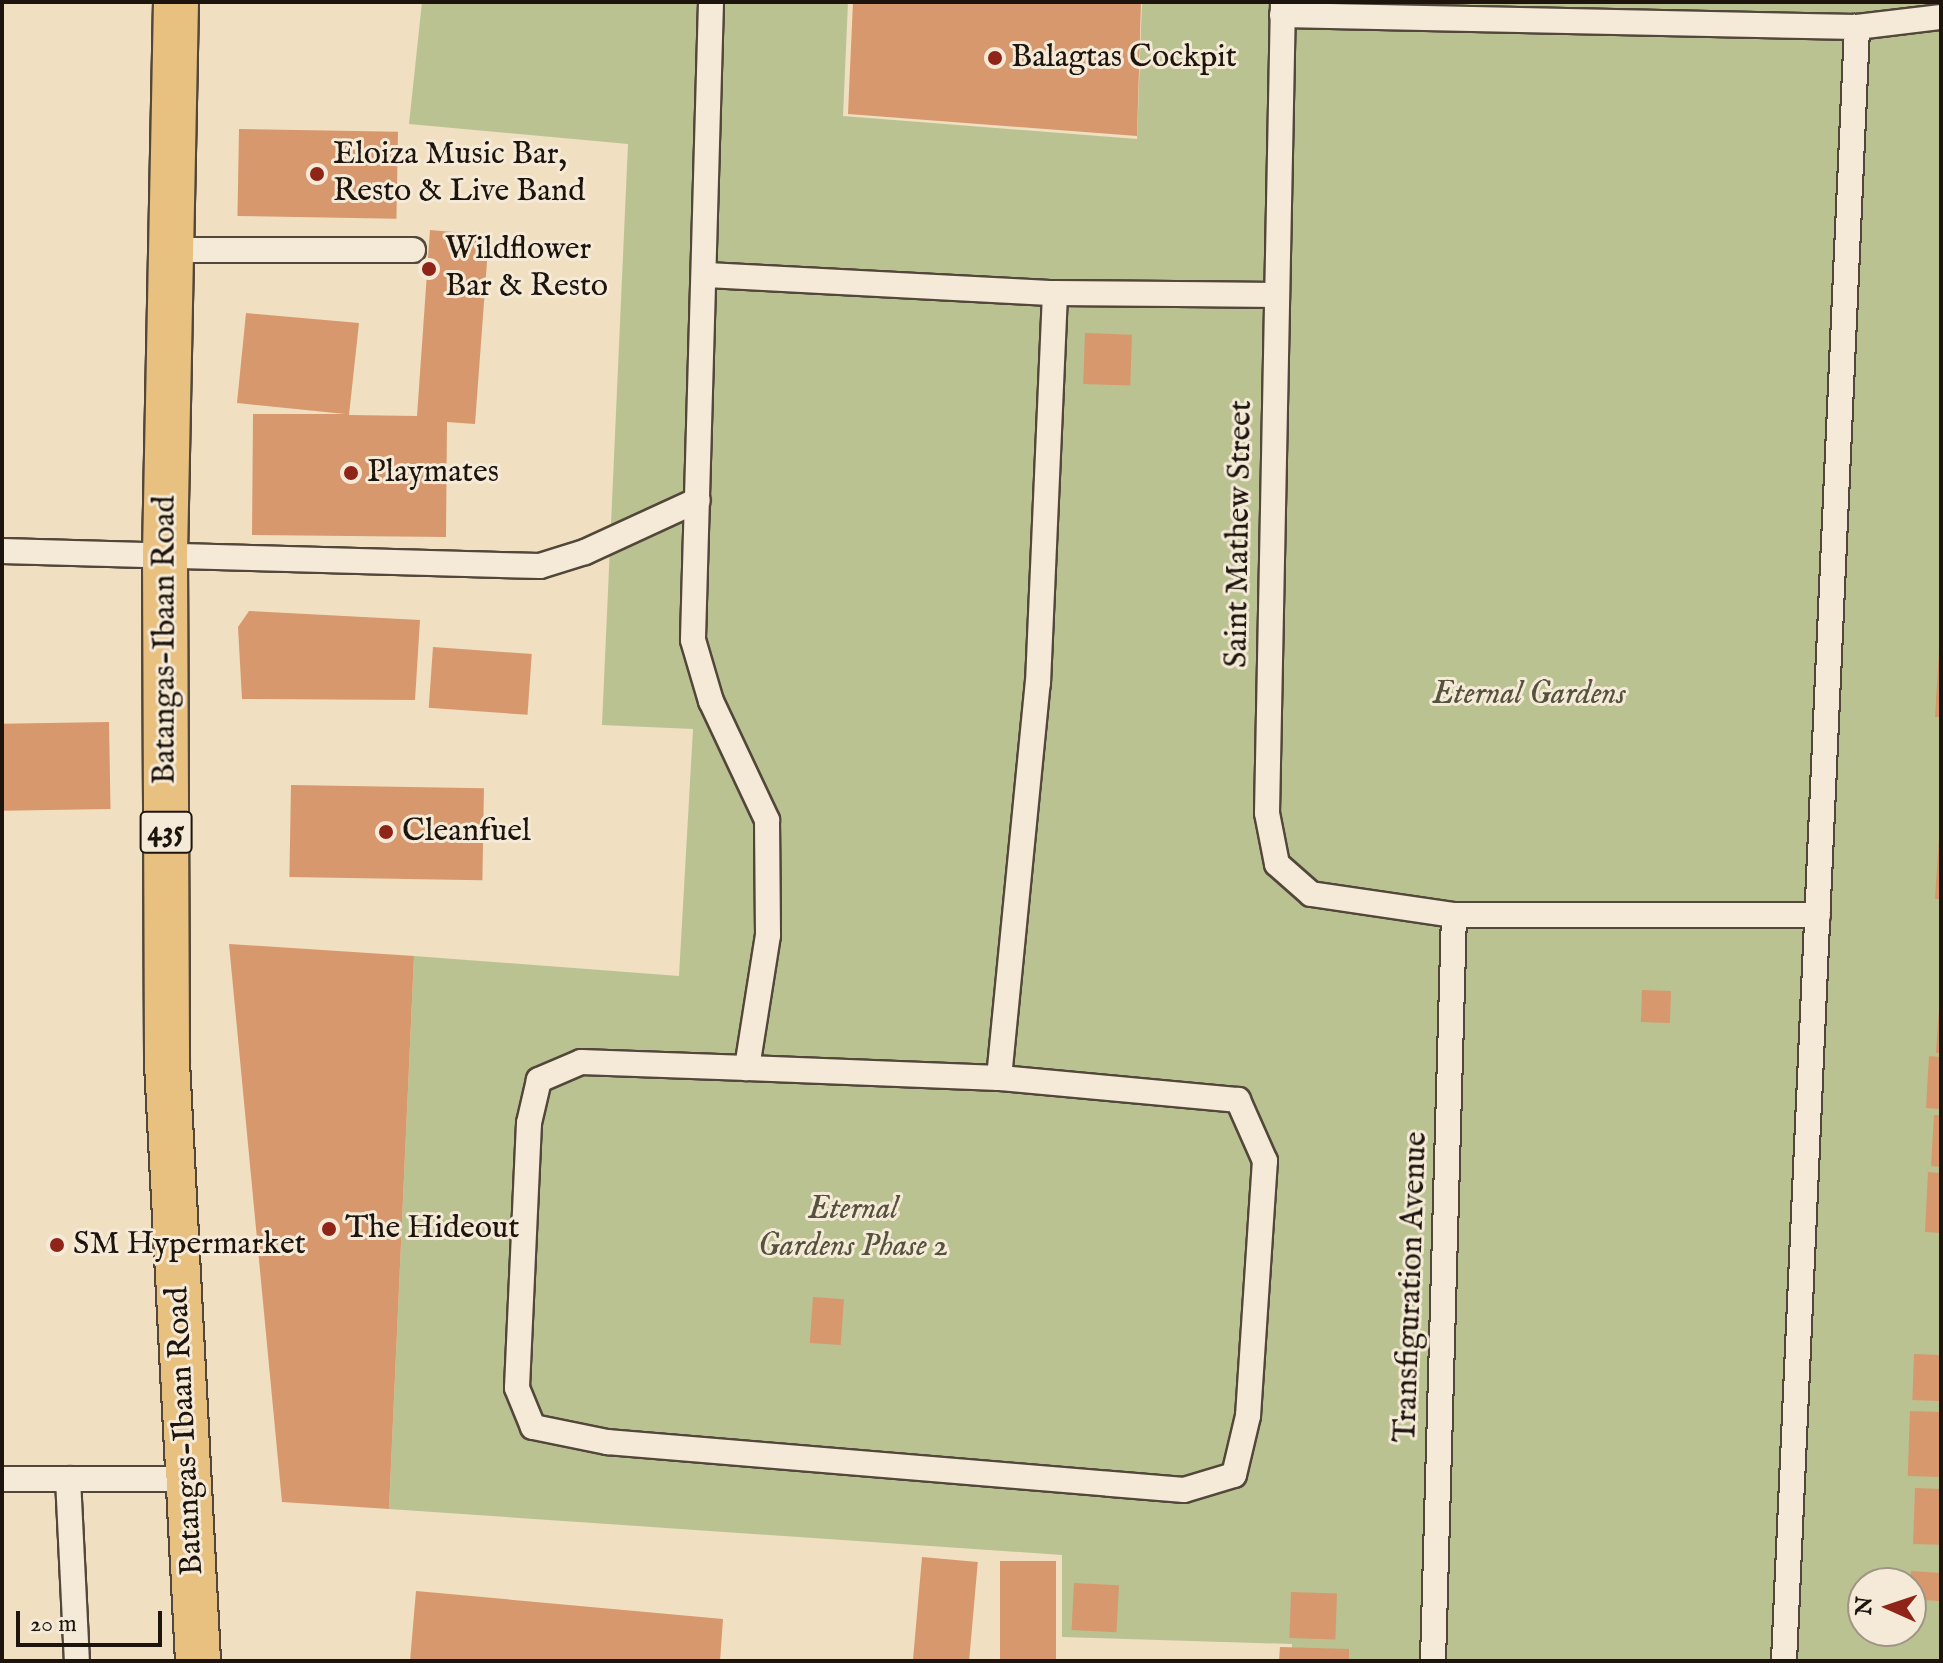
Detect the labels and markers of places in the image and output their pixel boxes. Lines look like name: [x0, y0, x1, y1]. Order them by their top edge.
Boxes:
place label: Balagtas Cockpit: [1011, 39, 1237, 77]
marker: Balagtas Cockpit: [986, 49, 1004, 67]
place label: Eloiza Music Bar, Resto & Live Band: [333, 137, 585, 212]
marker: Eloiza Music Bar, Resto & Live Band: [308, 165, 326, 183]
place label: Wildflower Bar & Resto: [445, 232, 608, 307]
marker: Wildflower Bar & Resto: [420, 260, 438, 278]
place label: Playmates: [367, 454, 499, 492]
marker: Playmates: [342, 464, 360, 482]
place label: Cleanfuel: [402, 813, 531, 851]
marker: Cleanfuel: [377, 823, 395, 841]
place label: The Hideout: [345, 1210, 519, 1248]
marker: The Hideout: [320, 1220, 338, 1238]
place label: SM Hypermarket: [73, 1226, 306, 1264]
marker: SM Hypermarket: [48, 1236, 66, 1254]

